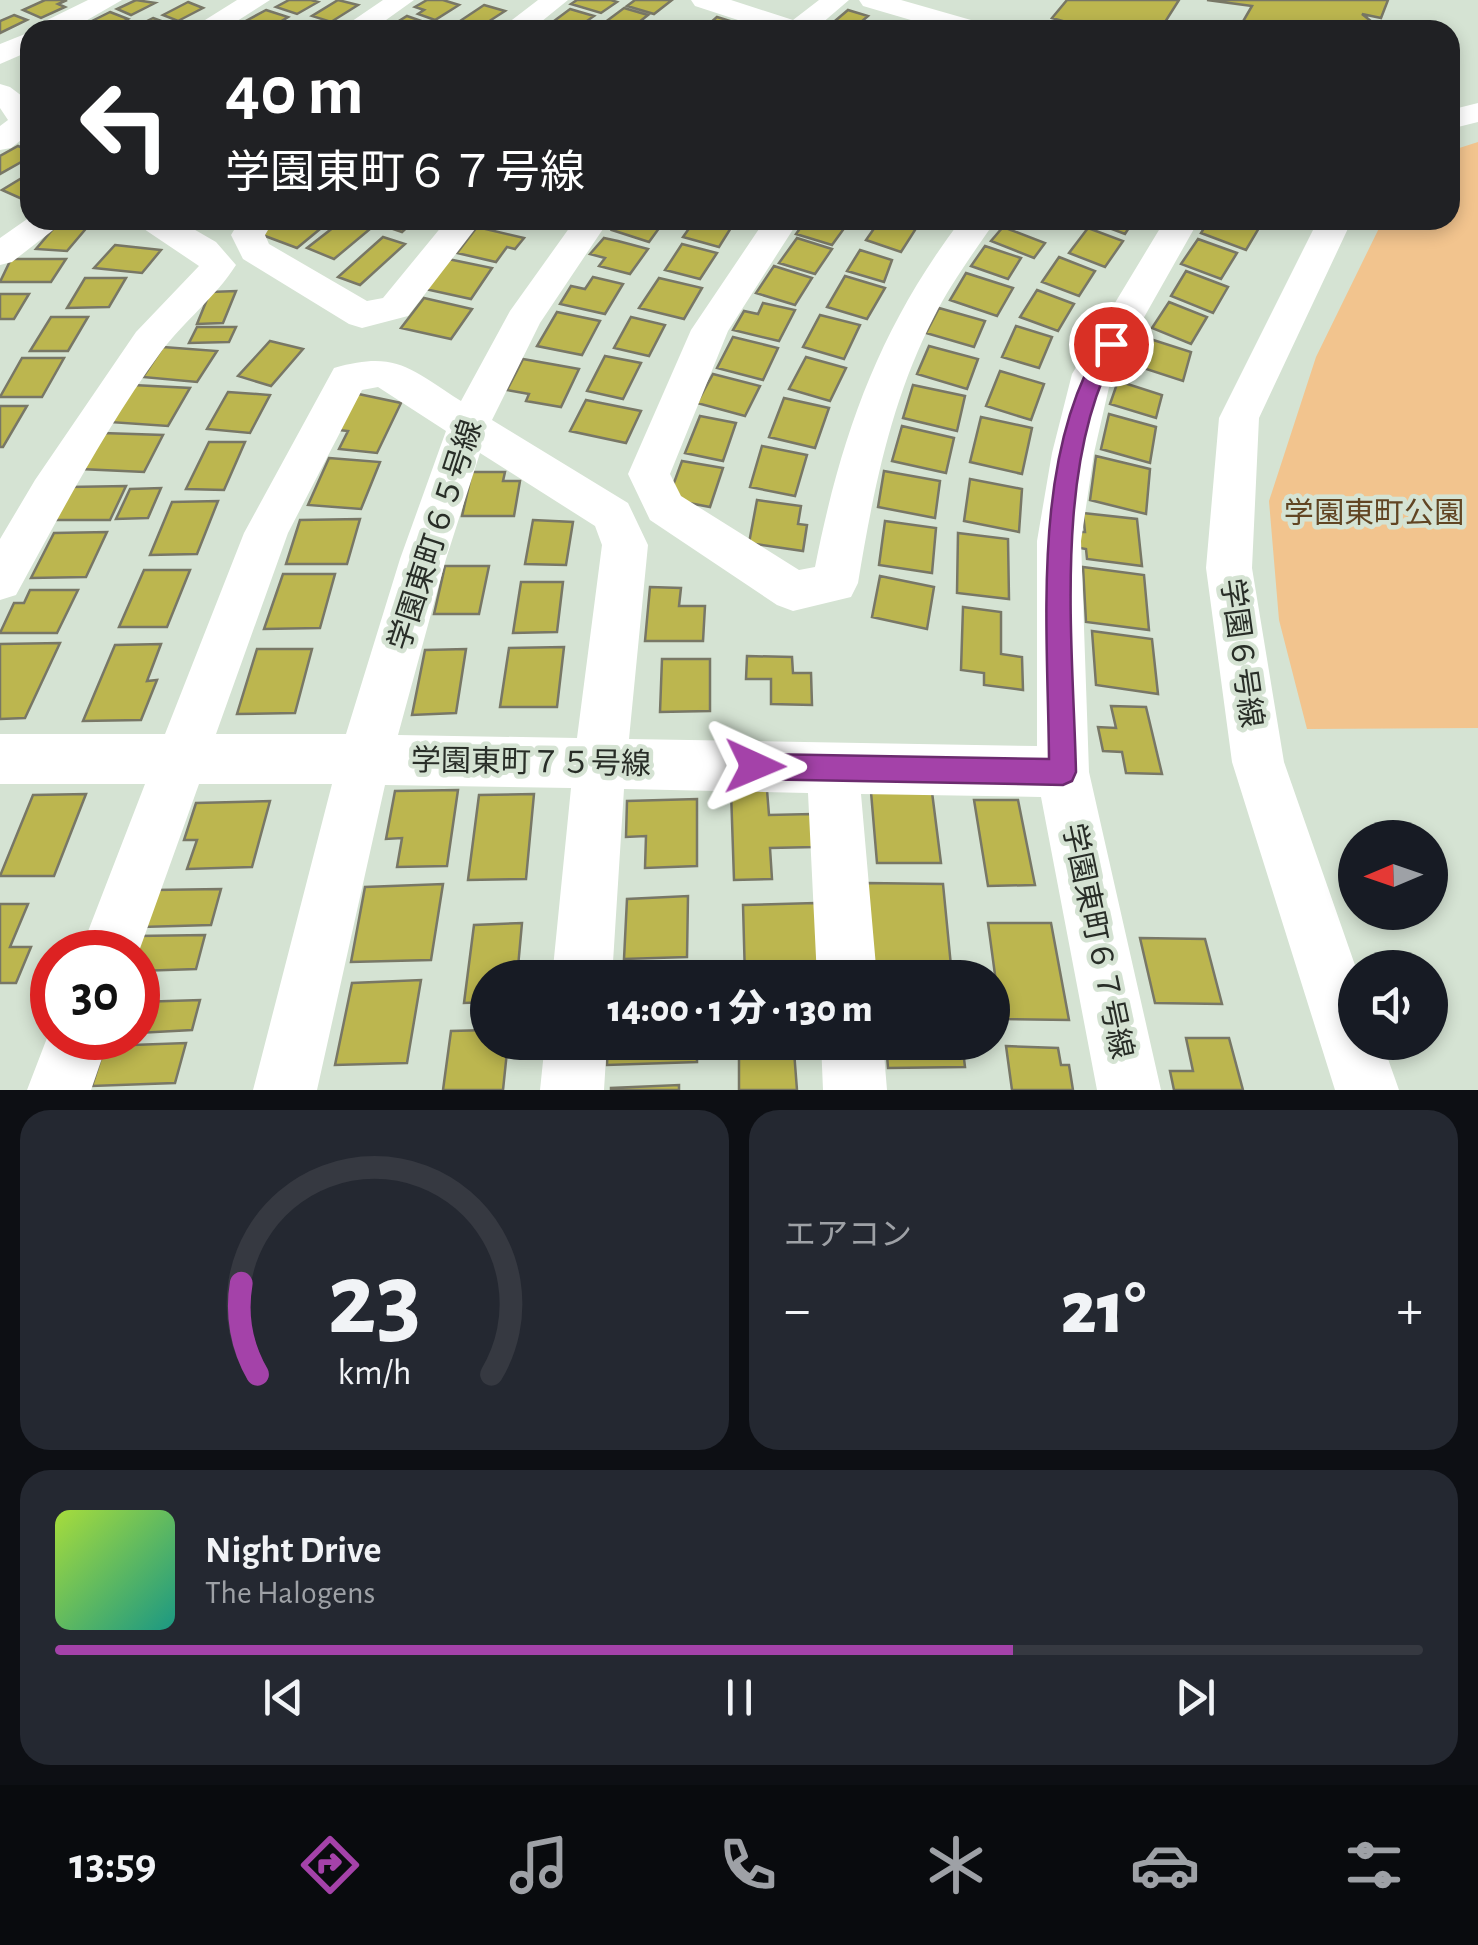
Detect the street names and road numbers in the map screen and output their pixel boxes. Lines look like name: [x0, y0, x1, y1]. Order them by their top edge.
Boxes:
street label: 学園東町６５号線: [383, 416, 487, 654]
street label: 学園６号線: [1216, 577, 1268, 729]
street label: 学園東町７５号線: [411, 744, 651, 780]
street label: 学園東町６７号線: [1057, 820, 1139, 1062]

